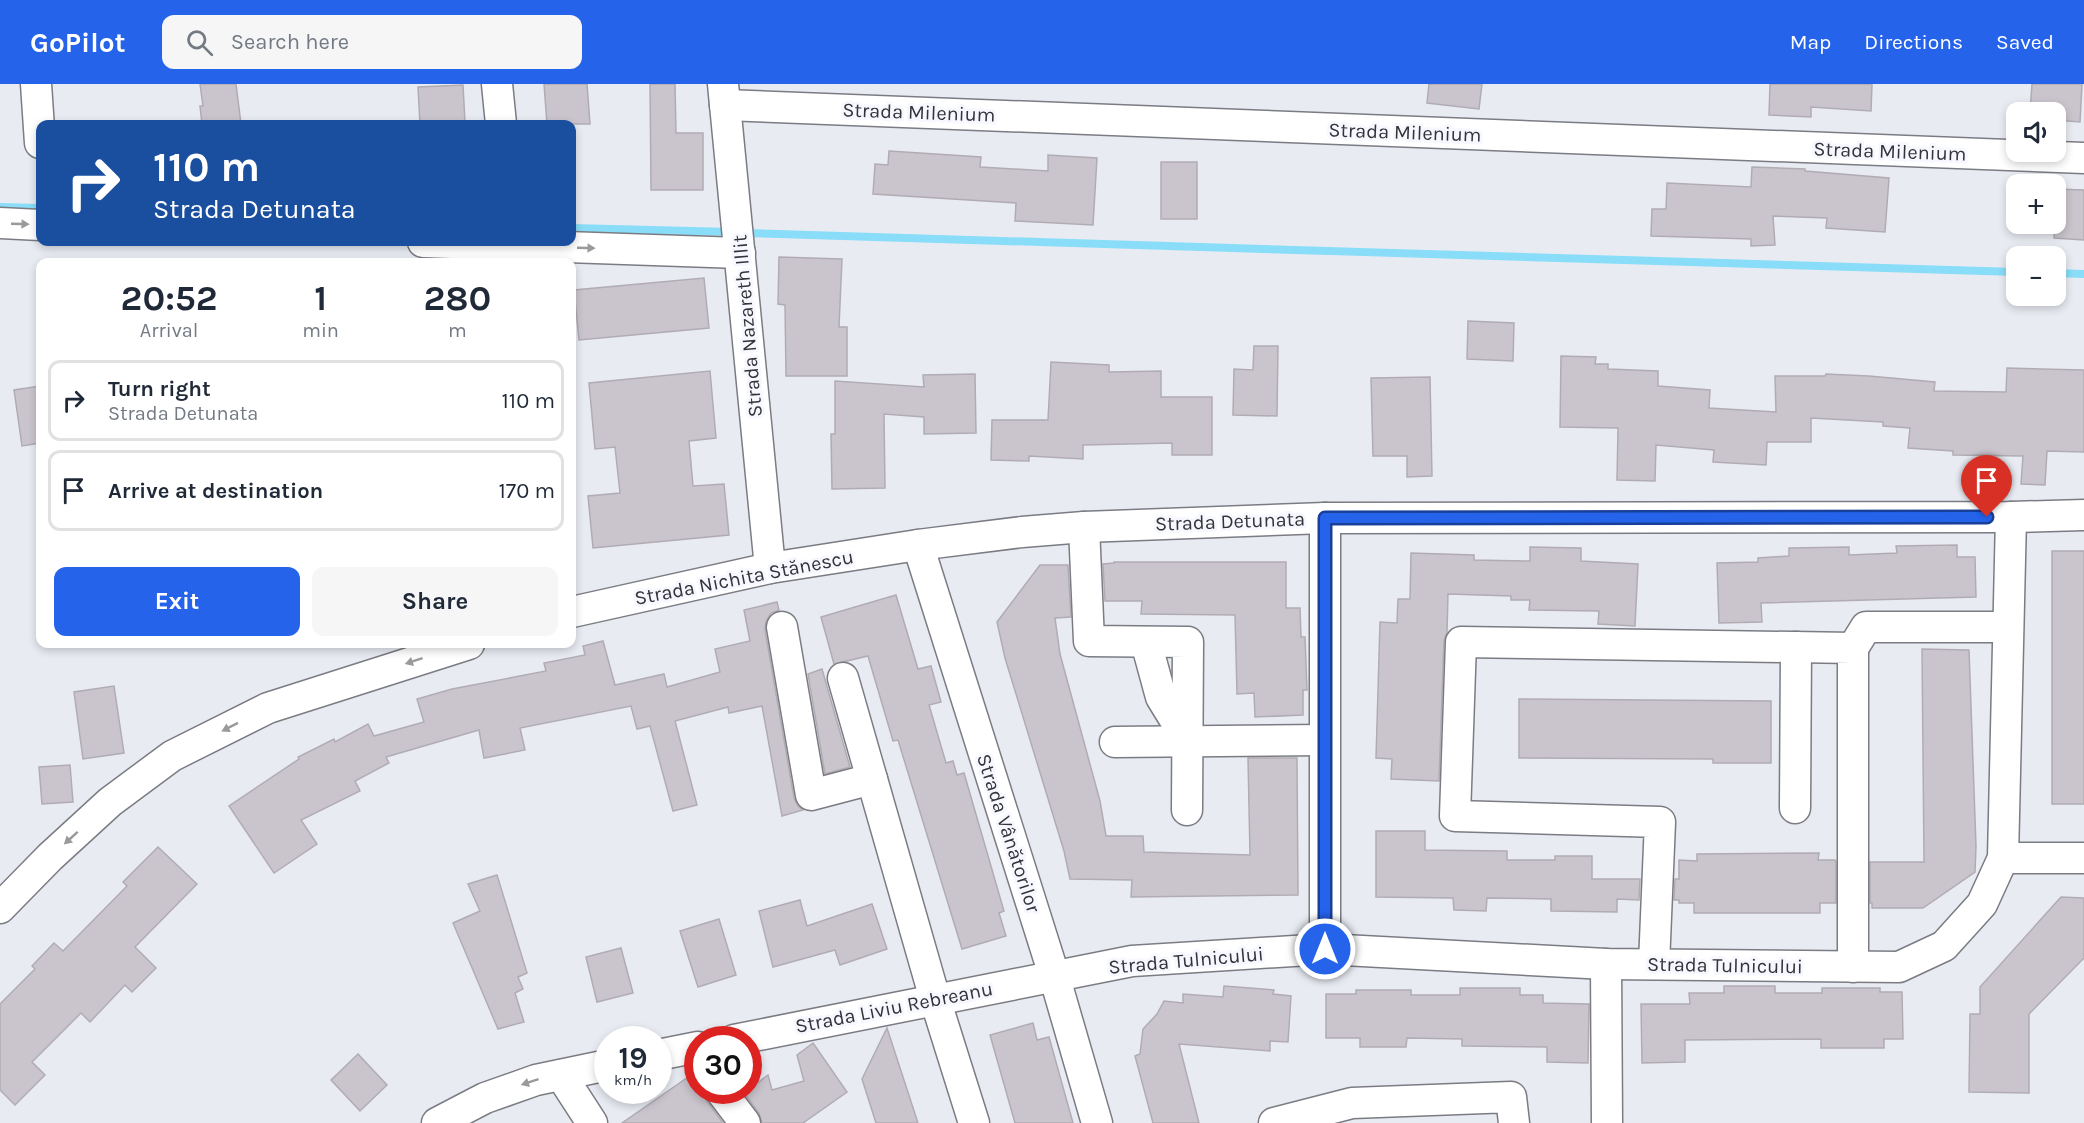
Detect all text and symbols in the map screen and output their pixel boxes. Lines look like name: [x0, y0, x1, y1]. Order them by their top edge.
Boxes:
search box: [162, 15, 582, 69]
text: GoPilot: [30, 26, 126, 59]
icon: search: [183, 26, 216, 59]
text: Search here: [231, 29, 349, 55]
text: Map: [1790, 30, 1831, 54]
text: Directions: [1864, 30, 1963, 54]
text: Saved: [1996, 30, 2054, 54]
street label: Strada Milenium: [842, 98, 996, 127]
map controls: [2006, 102, 2066, 306]
button: sound: [2006, 102, 2066, 162]
street label: Strada Milenium: [1328, 118, 1482, 147]
street label: Strada Milenium: [1813, 137, 1967, 166]
text: 110 m: [153, 142, 260, 192]
icon: right: [54, 144, 132, 222]
button: +: [2006, 174, 2066, 234]
text: Strada Detunata: [153, 193, 356, 225]
one-way arrow: [11, 220, 30, 229]
street label: Strada Nazareth Illit: [728, 233, 767, 418]
one-way arrow: [577, 243, 596, 253]
button: −: [2006, 246, 2066, 306]
text: 20:52: [121, 277, 218, 319]
text: 1: [314, 277, 327, 319]
text: 280: [424, 277, 491, 319]
text: Arrival: [140, 319, 198, 342]
text: min: [302, 319, 339, 342]
text: m: [448, 319, 467, 342]
text: Turn right: [108, 376, 211, 402]
icon: right: [57, 384, 90, 417]
text: 110 m: [502, 388, 555, 414]
text: Strada Detunata: [108, 402, 258, 425]
pin: [1961, 455, 2012, 517]
icon: arrive: [1970, 464, 2003, 497]
icon: arrive: [57, 474, 90, 507]
text: Arrive at destination: [108, 478, 323, 504]
text: 170 m: [499, 478, 555, 504]
street label: Strada Detunata: [1155, 507, 1305, 536]
street label: Strada Nichita Stănescu: [633, 545, 856, 610]
button: Exit: [54, 567, 300, 636]
button: Share: [312, 567, 558, 636]
one-way arrow: [405, 657, 423, 667]
one-way arrow: [222, 722, 239, 732]
street label: Strada Vânătorilor: [972, 751, 1045, 916]
one-way arrow: [64, 831, 79, 845]
position arrow: [1293, 917, 1357, 981]
street label: Strada Tulnicului: [1107, 942, 1265, 979]
street label: Strada Tulnicului: [1647, 953, 1803, 978]
street label: Strada Liviu Rebreanu: [793, 977, 995, 1038]
speed limit sign: 30: [684, 1026, 762, 1104]
text: 19: [618, 1040, 647, 1076]
text: km/h: [614, 1071, 652, 1089]
one-way arrow: [521, 1078, 539, 1087]

